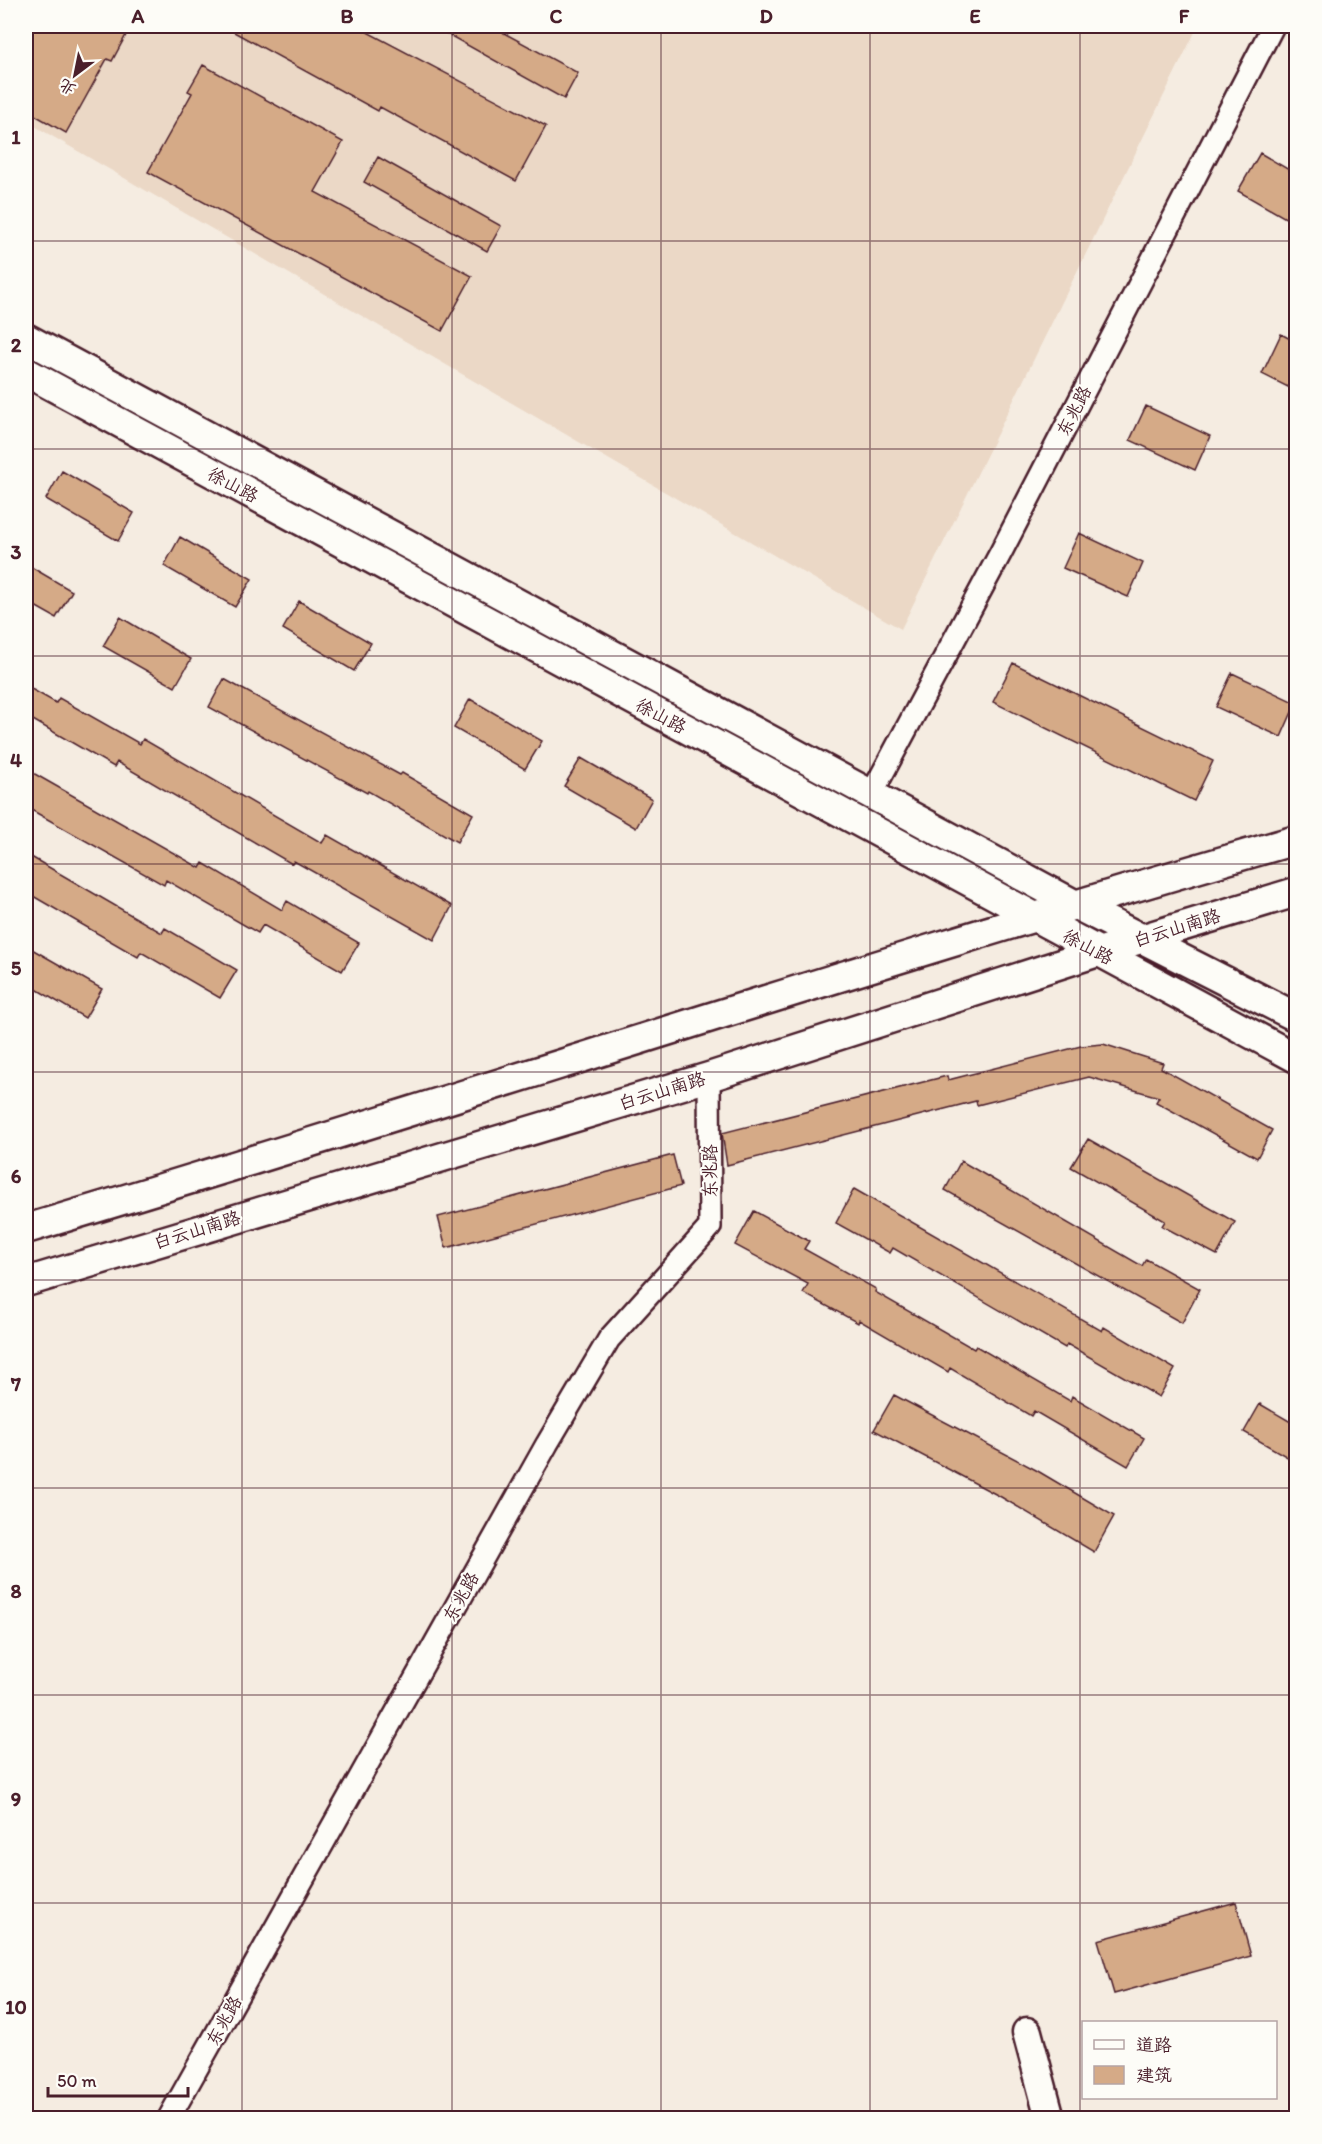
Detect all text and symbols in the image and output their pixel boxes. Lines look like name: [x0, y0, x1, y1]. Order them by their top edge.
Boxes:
text: A: [131, 4, 145, 28]
text: B: [341, 4, 354, 28]
text: C: [550, 4, 563, 28]
text: D: [759, 4, 773, 28]
text: E: [969, 4, 981, 28]
text: F: [1179, 4, 1190, 28]
north arrow: [45, 45, 105, 105]
text: 北: [55, 75, 79, 100]
text: 1: [11, 125, 21, 149]
text: 2: [11, 333, 22, 357]
street label: 东兆路: [1052, 382, 1096, 440]
street label: 徐山路: [204, 463, 262, 507]
text: 3: [11, 540, 22, 564]
street label: 徐山路: [632, 694, 690, 738]
text: 4: [10, 748, 22, 772]
street label: 白云山南路: [1131, 904, 1223, 952]
street label: 徐山路: [1059, 925, 1117, 969]
text: 5: [11, 956, 22, 980]
street label: 白云山南路: [616, 1067, 708, 1115]
street label: 东兆路: [699, 1144, 721, 1198]
text: 6: [11, 1164, 22, 1188]
street label: 白云山南路: [151, 1206, 243, 1254]
text: 7: [10, 1372, 21, 1396]
street label: 东兆路: [438, 1568, 484, 1626]
text: 8: [11, 1579, 22, 1603]
text: 9: [11, 1787, 21, 1811]
street label: 东兆路: [201, 1992, 247, 2050]
text: 10: [5, 1995, 27, 2019]
legend: [1082, 2021, 1277, 2099]
text: 道路: [1136, 2034, 1172, 2056]
scale bar: [48, 2060, 188, 2098]
text: 建筑: [1136, 2064, 1172, 2086]
text: 50 m: [57, 2070, 97, 2092]

